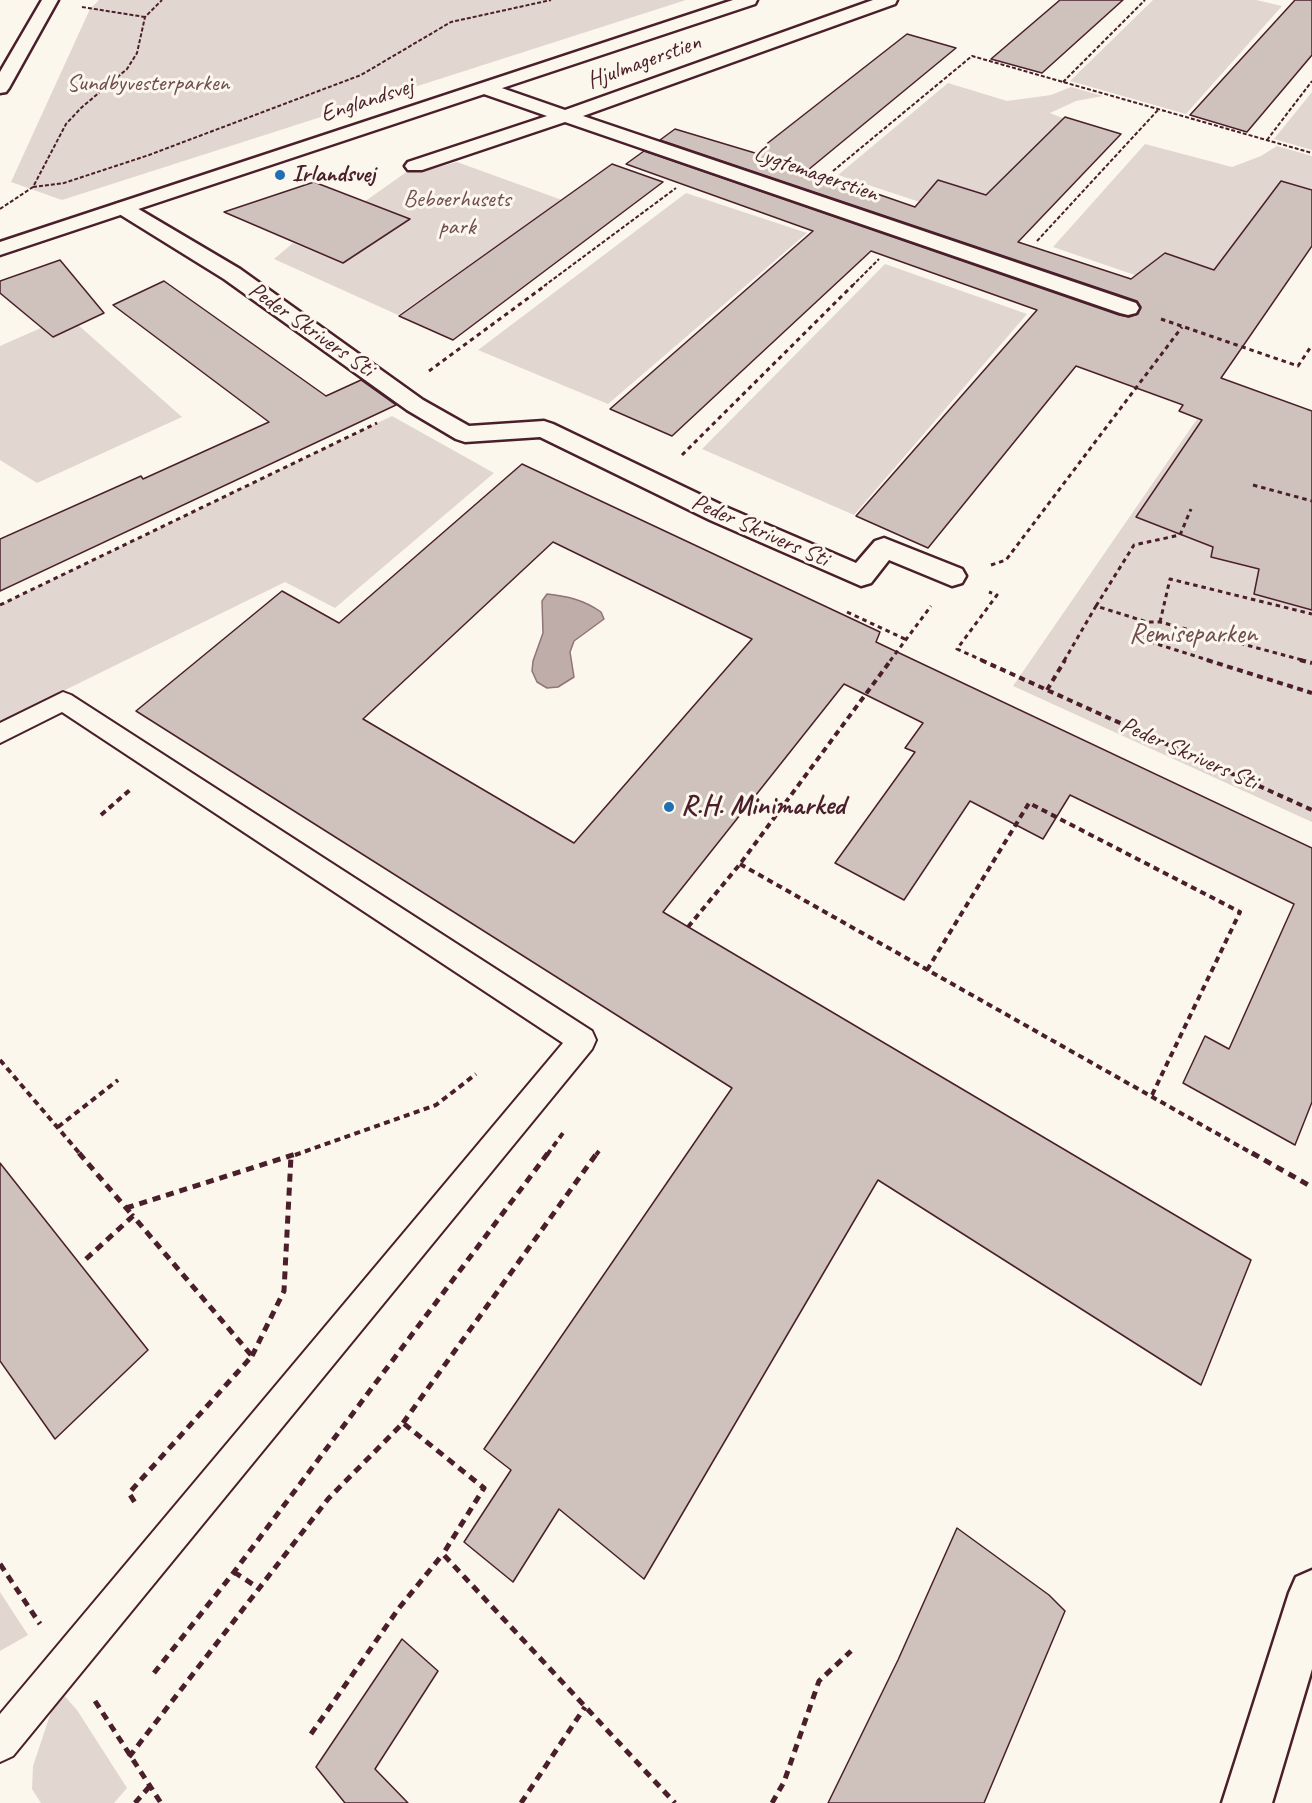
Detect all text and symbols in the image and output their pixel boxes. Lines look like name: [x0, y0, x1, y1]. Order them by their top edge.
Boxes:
street label: Hjulmagerstien: [583, 28, 705, 96]
park label: Sundbyvesterparken: [67, 70, 229, 98]
street label: Englandsvej: [317, 73, 417, 129]
street label: Lygtemagerstien: [750, 139, 882, 209]
place label: Irlandsvej: [292, 161, 375, 189]
marker: Irlandsvej: [273, 168, 287, 182]
park label: Beboerhusets park: [403, 186, 511, 242]
street label: Peder Skrivers Sti: [243, 276, 379, 384]
street label: Peder Skrivers Sti: [687, 488, 833, 574]
park label: Remiseparken: [1129, 618, 1257, 652]
street label: Peder Skrivers Sti: [1116, 711, 1262, 797]
place label: R.H. Minimarked: [681, 790, 845, 824]
marker: R.H. Minimarked: [662, 800, 676, 814]

